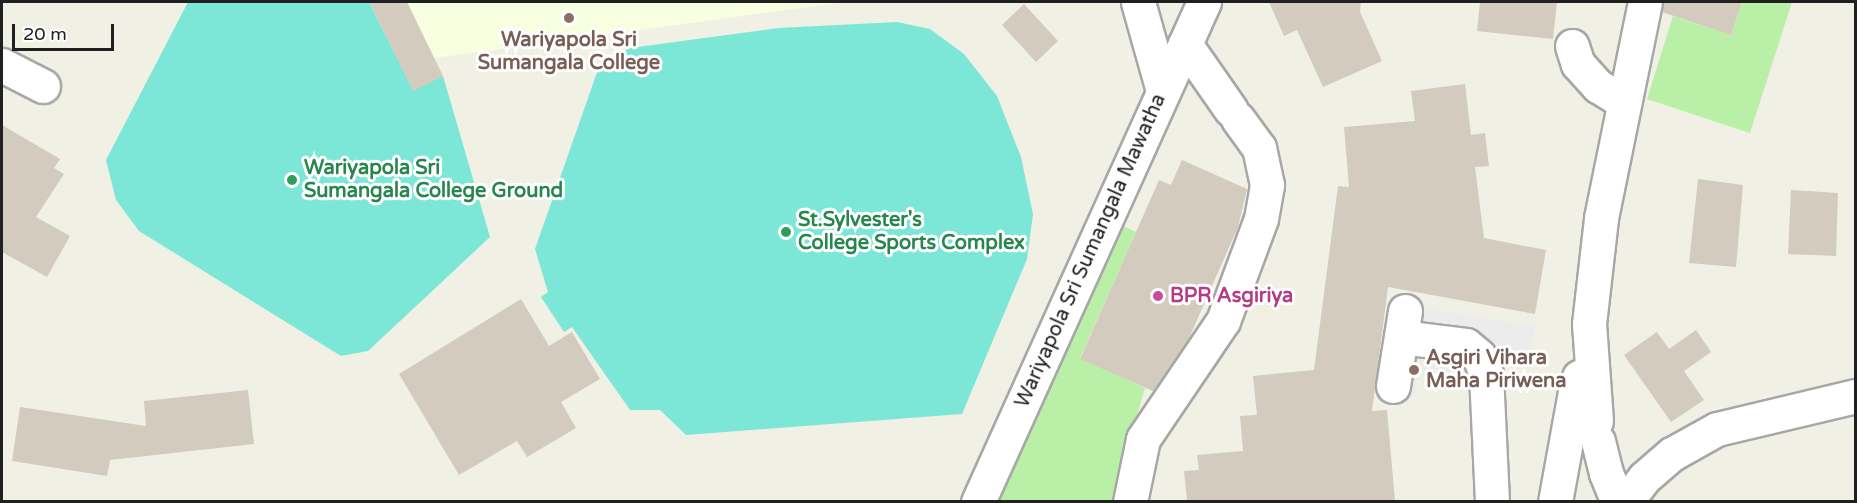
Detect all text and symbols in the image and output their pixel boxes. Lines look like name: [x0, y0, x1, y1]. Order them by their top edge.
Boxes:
marker: Wariyapola Sri Sumangala College: [562, 11, 576, 25]
scale bar: [15, 12, 117, 50]
text: 20 m: [23, 23, 67, 45]
place label: Wariyapola Sri Sumangala College: [478, 28, 660, 75]
street label: Wariyapola Sri Sumangala Mawatha: [1011, 90, 1171, 412]
place label: Wariyapola Sri Sumangala College Ground: [304, 156, 563, 203]
marker: Wariyapola Sri Sumangala College Ground: [285, 173, 299, 187]
place label: St.Sylvester's College Sports Complex: [798, 208, 1025, 255]
marker: St.Sylvester's College Sports Complex: [779, 225, 793, 239]
place label: BPR Asgiriya: [1170, 284, 1293, 308]
marker: BPR Asgiriya: [1151, 289, 1165, 303]
place label: Asgiri Vihara Maha Piriwena: [1426, 346, 1567, 393]
marker: Asgiri Vihara Maha Piriwena: [1407, 363, 1421, 377]

